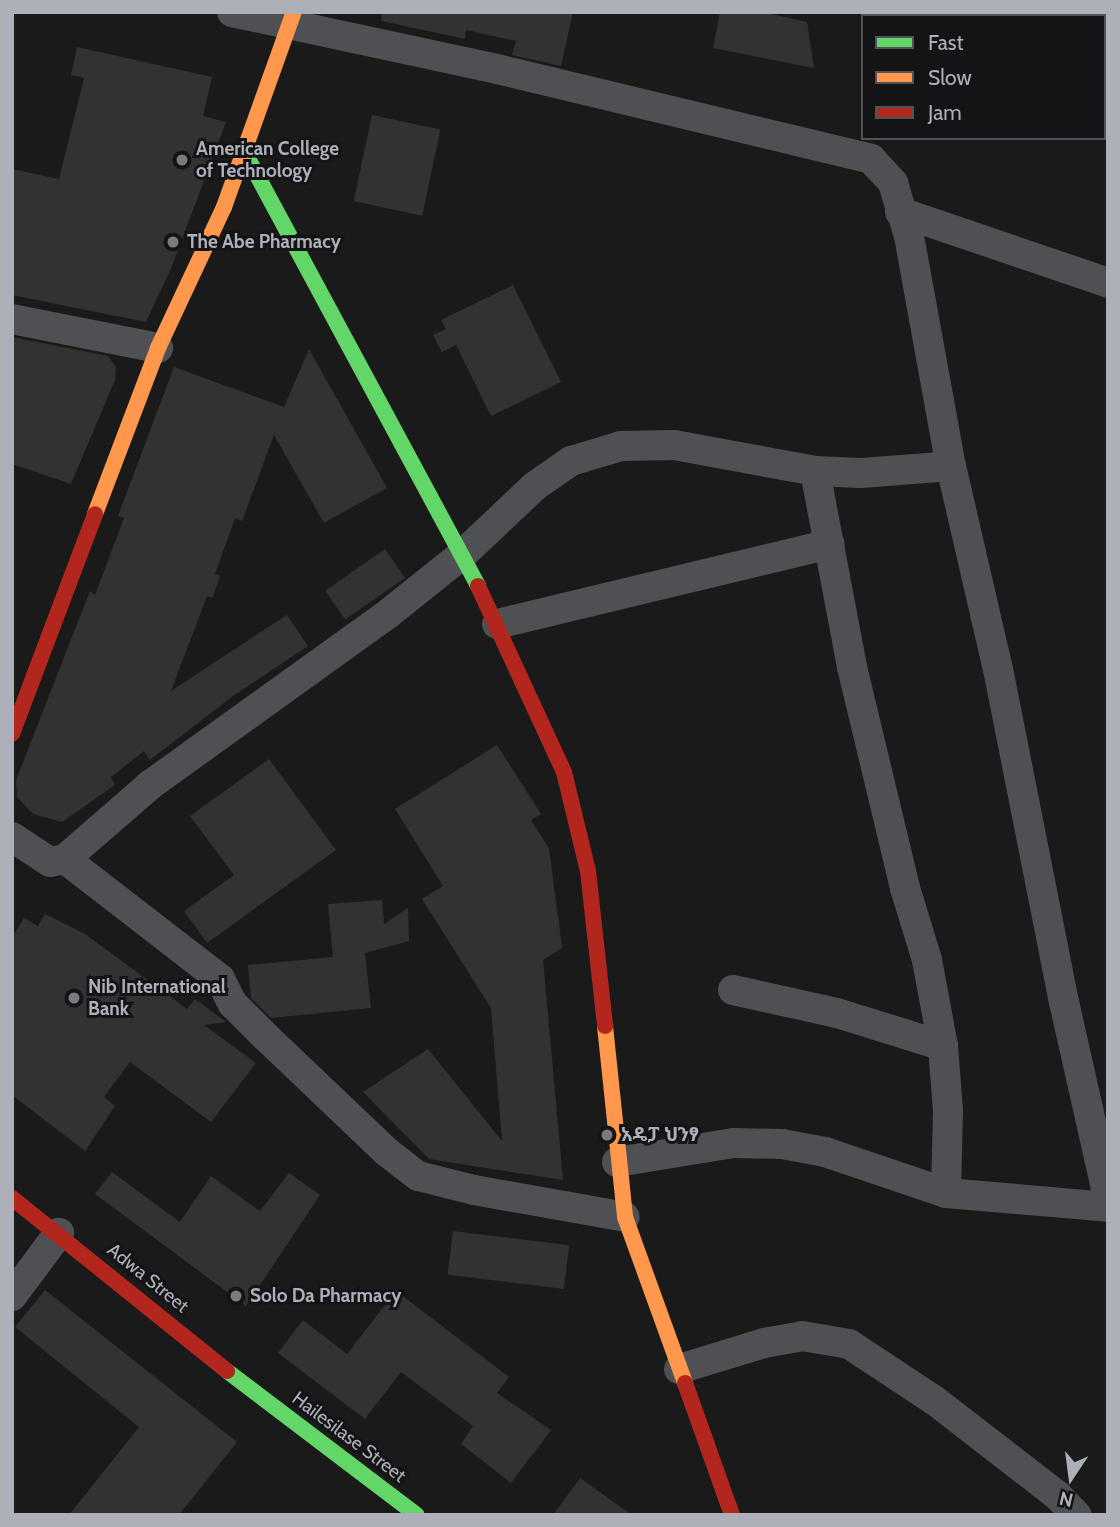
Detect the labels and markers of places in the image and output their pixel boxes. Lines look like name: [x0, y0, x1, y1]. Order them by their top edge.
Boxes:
place label: American College of Technology: [196, 138, 339, 182]
marker: American College of Technology: [174, 152, 190, 168]
place label: The Abe Pharmacy: [187, 231, 341, 253]
marker: The Abe Pharmacy: [165, 234, 181, 250]
place label: Nib International Bank: [88, 976, 226, 1020]
marker: Nib International Bank: [66, 990, 82, 1006]
place label: አዴፓ ህንፃ: [621, 1124, 699, 1146]
marker: አዴፓ ህንፃ: [599, 1127, 615, 1143]
place label: Solo Da Pharmacy: [250, 1285, 401, 1307]
marker: Solo Da Pharmacy: [228, 1288, 244, 1304]

